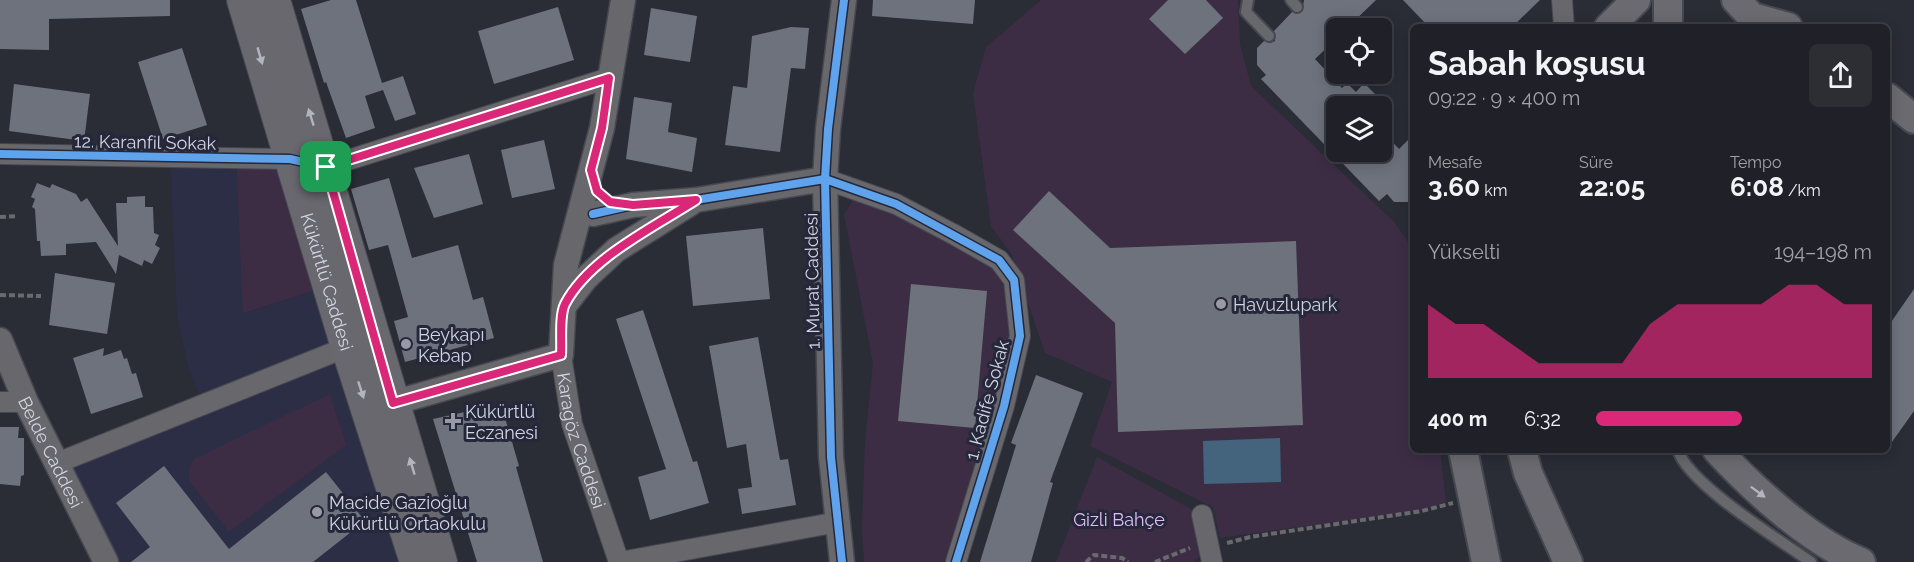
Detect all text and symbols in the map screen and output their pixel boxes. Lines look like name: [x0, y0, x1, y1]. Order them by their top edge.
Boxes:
map controls: [1326, 18, 1392, 162]
button: locate: [1326, 18, 1392, 84]
text: Sabah koşusu: [1428, 44, 1646, 83]
button: share: [1809, 44, 1872, 107]
one-way arrow: [256, 47, 265, 65]
text: 09:22 · 9 × 400 m: [1428, 86, 1580, 110]
button: layers: [1326, 96, 1392, 162]
one-way arrow: [306, 108, 315, 126]
street label: 12. Karanfil Sokak: [74, 130, 217, 154]
pin: [300, 141, 351, 192]
icon: arrive: [309, 150, 342, 183]
text: Mesafe: [1428, 153, 1482, 172]
text: Süre: [1579, 153, 1613, 172]
text: Tempo: [1730, 153, 1781, 172]
text: 3.60: [1428, 172, 1480, 202]
text: 22:05: [1579, 172, 1645, 202]
text: 6:08: [1730, 172, 1784, 202]
text: km: [1480, 181, 1507, 200]
text: /km: [1784, 181, 1821, 200]
street label: Kükürtlü Caddesi: [297, 210, 358, 353]
street label: 1. Murat Caddesi: [800, 213, 824, 349]
text: Yükselti: [1428, 240, 1500, 264]
text: 194–198 m: [1774, 240, 1872, 264]
place label: Havuzlupark: [1233, 294, 1338, 315]
marker: Havuzlupark: [1214, 297, 1228, 311]
place label: Beykapı Kebap: [418, 324, 484, 366]
marker: Beykapı Kebap: [399, 337, 413, 351]
street label: 1. Kadife Sokak: [961, 337, 1013, 462]
street label: Karagöz Caddesi: [553, 371, 610, 511]
one-way arrow: [357, 381, 366, 399]
street label: Belde Caddesi: [14, 393, 88, 511]
place label: Kükürtlü Eczanesi: [465, 401, 538, 443]
text: 400 m: [1428, 407, 1487, 431]
text: 6:32: [1524, 407, 1561, 431]
marker: Kükürtlü Eczanesi: [446, 414, 460, 428]
one-way arrow: [407, 457, 416, 475]
one-way arrow: [1751, 485, 1766, 497]
place label: Macide Gazioğlu Kükürtlü Ortaokulu: [329, 492, 486, 534]
marker: Macide Gazioğlu Kükürtlü Ortaokulu: [310, 505, 324, 519]
park label: Gizli Bahçe: [1073, 509, 1165, 530]

